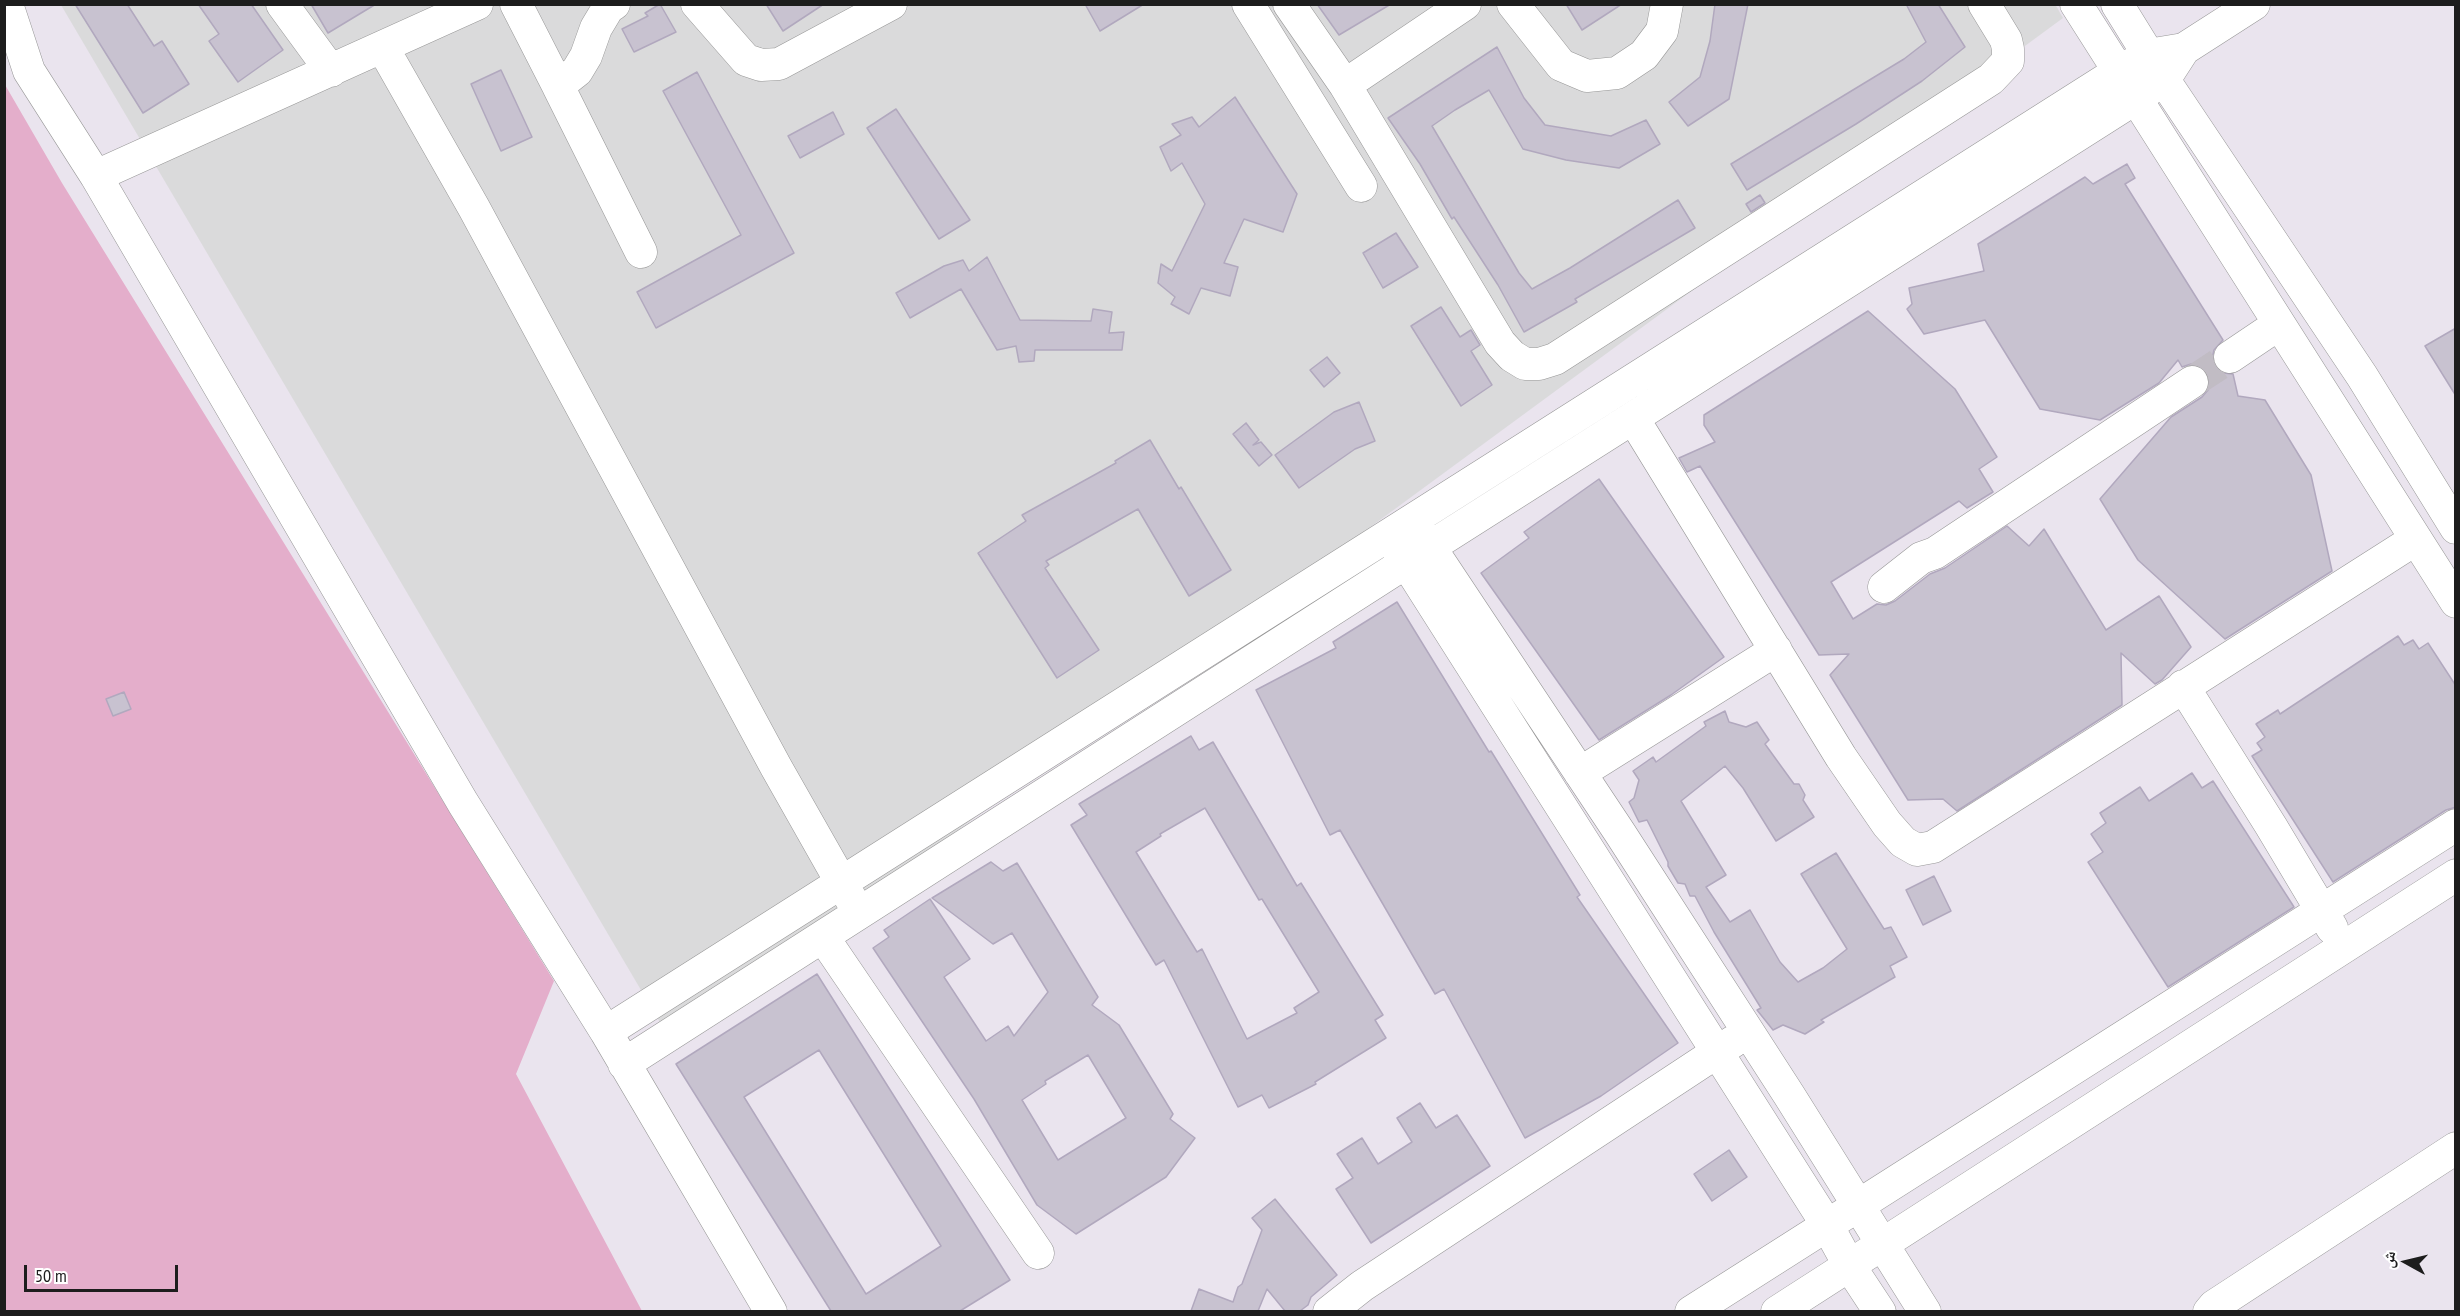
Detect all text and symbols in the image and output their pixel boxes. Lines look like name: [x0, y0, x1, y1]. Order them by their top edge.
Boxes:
north arrow: [2376, 1232, 2436, 1292]
text: ش: [2377, 1250, 2399, 1269]
scale bar: [27, 1253, 182, 1291]
text: 50 m: [35, 1264, 67, 1287]

